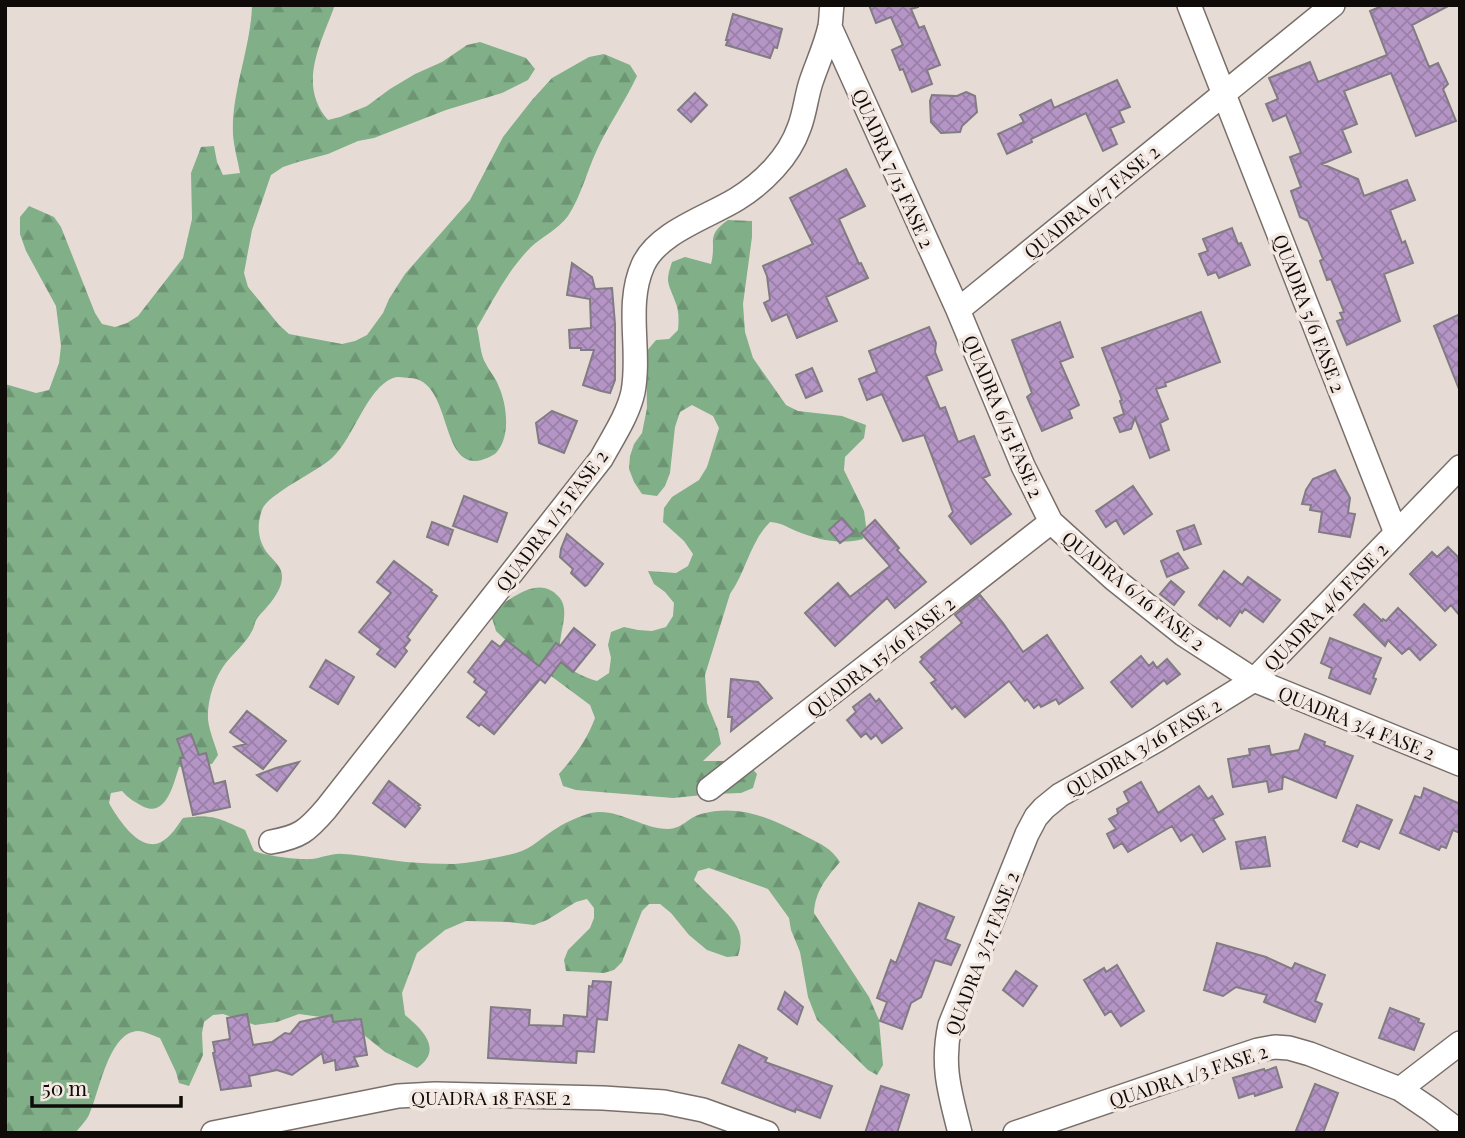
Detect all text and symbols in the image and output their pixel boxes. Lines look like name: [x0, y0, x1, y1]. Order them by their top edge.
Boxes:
street label: QUADRA 7/15 FASE 2: [847, 84, 941, 252]
street label: QUADRA 6/7 FASE 2: [1018, 138, 1164, 264]
street label: QUADRA 5/6 FASE 2: [1268, 230, 1352, 396]
street label: QUADRA 6/15 FASE 2: [958, 331, 1050, 501]
street label: QUADRA 1/15 FASE 2: [489, 444, 613, 596]
street label: QUADRA 6/16 FASE 2: [1057, 524, 1211, 656]
street label: QUADRA 4/6 FASE 2: [1257, 536, 1393, 676]
street label: QUADRA 15/16 FASE 2: [800, 590, 960, 722]
street label: QUADRA 3/4 FASE 2: [1275, 679, 1439, 765]
street label: QUADRA 3/16 FASE 2: [1061, 691, 1225, 801]
street label: QUADRA 3/17 FASE 2: [938, 868, 1024, 1038]
street label: QUADRA 1/3 FASE 2: [1105, 1037, 1271, 1113]
scale bar: [32, 1064, 180, 1108]
text: 50 m: [42, 1073, 88, 1101]
street label: QUADRA 18 FASE 2: [411, 1084, 571, 1110]

